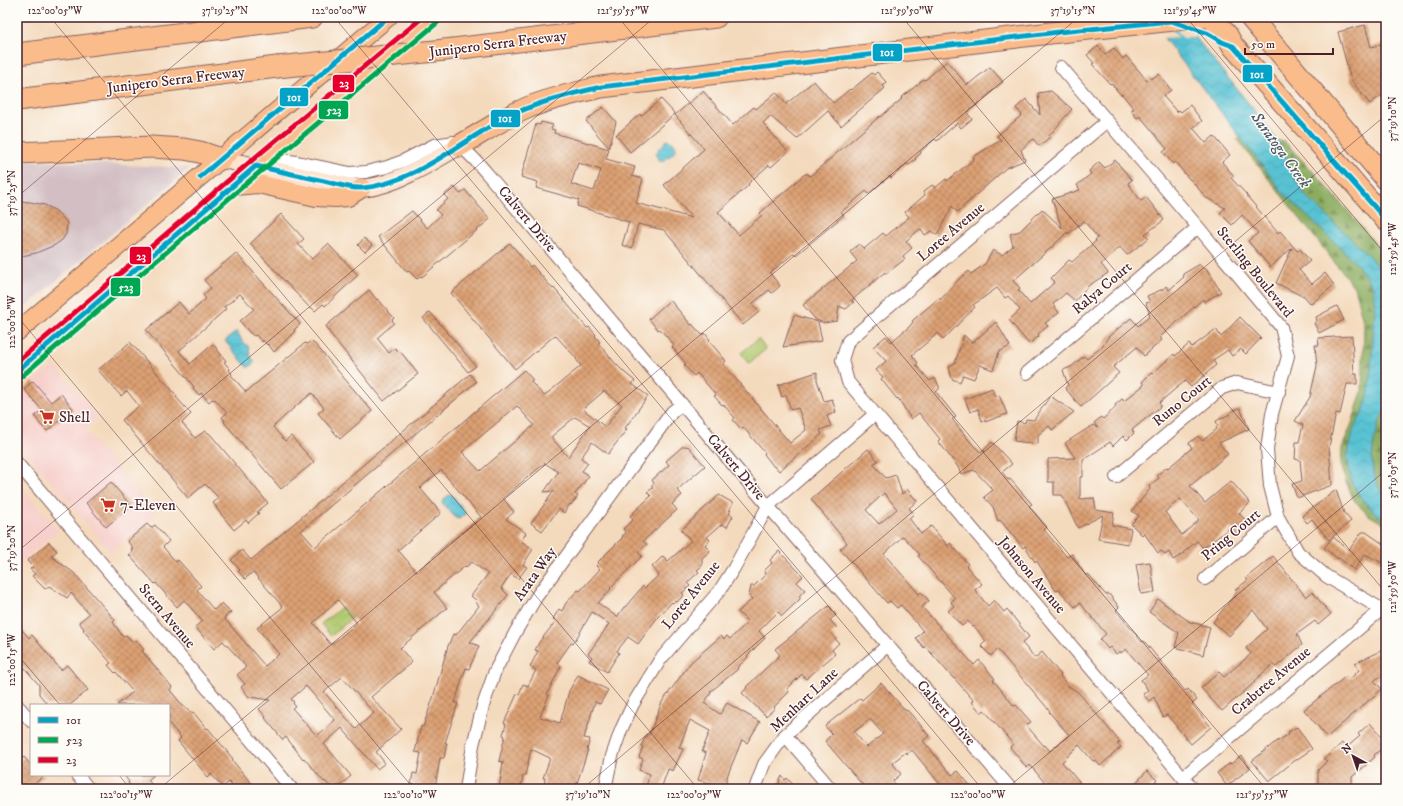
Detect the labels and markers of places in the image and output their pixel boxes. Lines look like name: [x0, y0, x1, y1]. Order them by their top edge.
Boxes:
supermarket icon: Shell: [38, 408, 56, 426]
place label: Shell: [59, 408, 90, 427]
supermarket icon: 7-Eleven: [99, 496, 117, 514]
place label: 7-Eleven: [120, 496, 176, 515]

